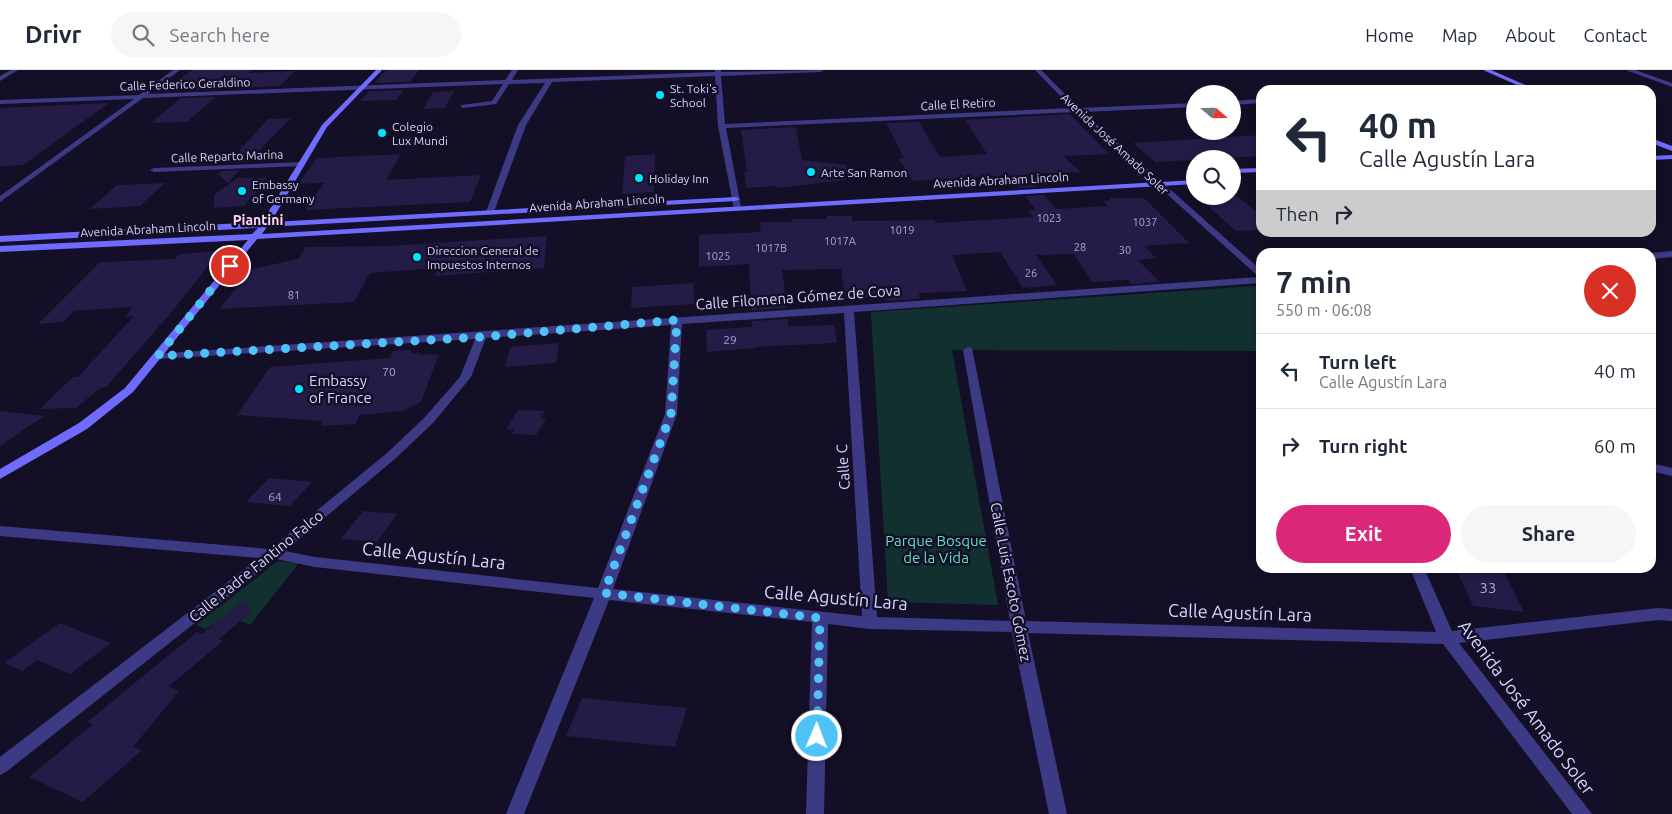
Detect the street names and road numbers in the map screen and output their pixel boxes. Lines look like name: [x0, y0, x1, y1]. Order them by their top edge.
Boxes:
street label: Calle Federico Geraldino: [119, 75, 251, 93]
street label: Avenida José Amado Soler: [1059, 91, 1172, 197]
street label: Calle El Retiro: [920, 96, 996, 112]
street label: Calle Reparto Marina: [171, 148, 283, 164]
street label: Avenida Abraham Lincoln: [933, 170, 1069, 190]
street label: Avenida Abraham Lincoln: [529, 192, 665, 214]
street label: Avenida Abraham Lincoln: [80, 219, 216, 239]
street label: Calle Filomena Gómez de Cova: [695, 281, 901, 313]
street label: Calle C: [833, 444, 853, 490]
street label: Calle Luis Escoto Gómez: [987, 501, 1035, 663]
street label: Calle Padre Fantino Falco: [185, 507, 327, 625]
street label: Calle Agustín Lara: [361, 538, 507, 572]
street label: Calle Agustín Lara: [763, 581, 909, 613]
street label: Calle Agustín Lara: [1168, 599, 1312, 625]
street label: Avenida José Amado Soler: [1455, 616, 1599, 798]

